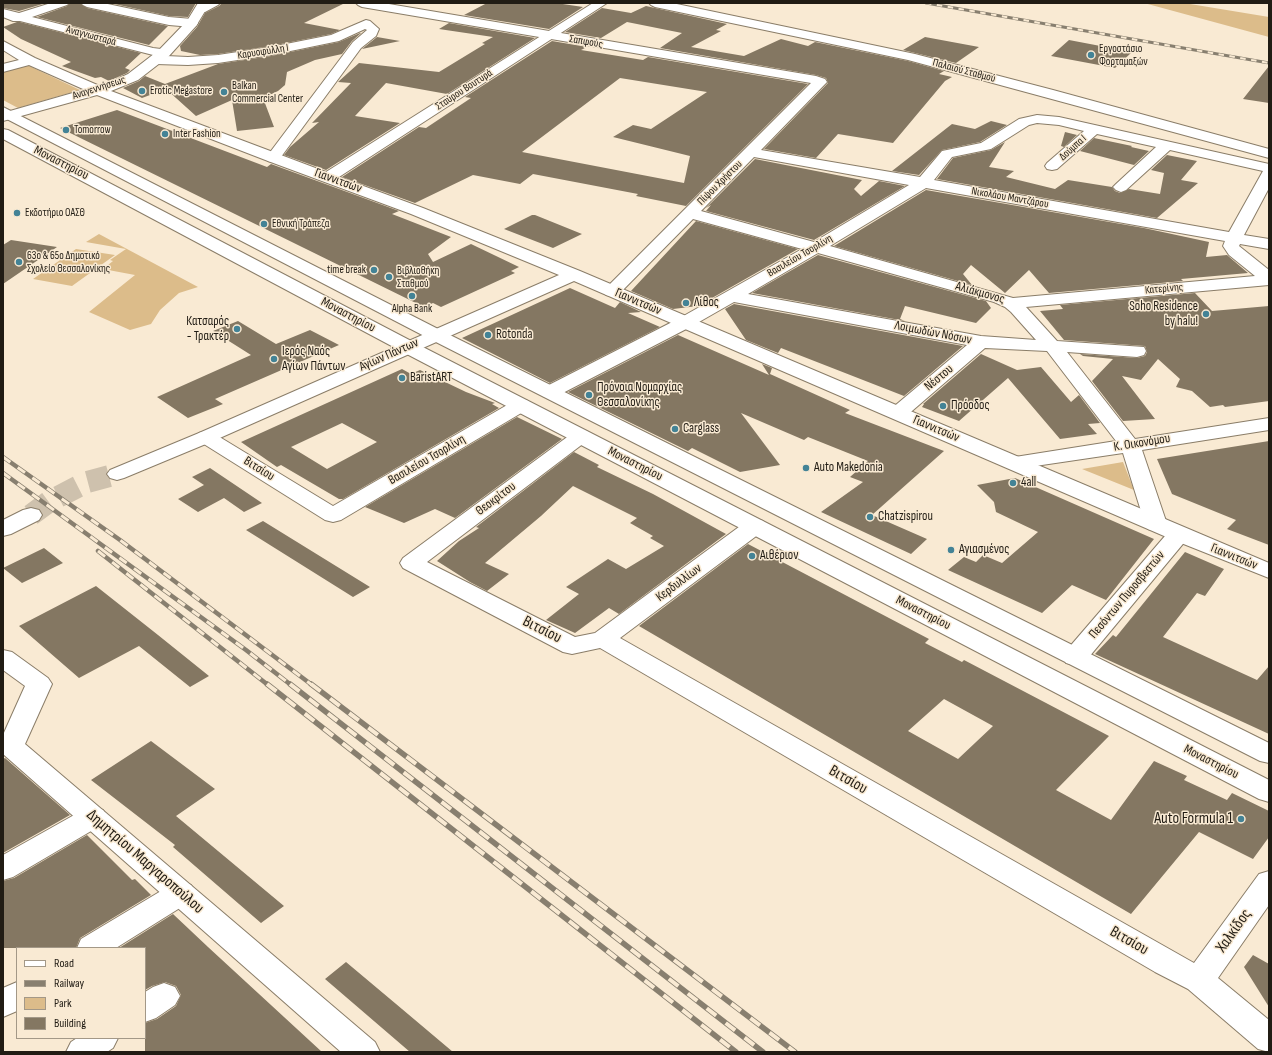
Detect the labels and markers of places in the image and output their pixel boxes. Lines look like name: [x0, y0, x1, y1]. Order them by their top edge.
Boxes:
place label: Εργοστάσιο Φορταμαξών: [1099, 42, 1148, 68]
marker: Εργοστάσιο Φορταμαξών: [1086, 50, 1096, 60]
place label: Balkan Commercial Center: [232, 79, 303, 105]
place label: Erotic Megastore: [150, 84, 212, 98]
marker: Erotic Megastore: [137, 86, 147, 96]
marker: Balkan Commercial Center: [219, 87, 229, 97]
place label: Tomorrow: [74, 123, 111, 137]
marker: Tomorrow: [61, 125, 71, 135]
place label: Inter Fashion: [173, 127, 221, 141]
marker: Inter Fashion: [160, 129, 170, 139]
place label: Εκδοτήριο ΟΑΣΘ: [25, 206, 85, 220]
marker: Εκδοτήριο ΟΑΣΘ: [12, 208, 22, 218]
place label: Εθνική Τράπεζα: [272, 217, 329, 231]
marker: Εθνική Τράπεζα: [259, 219, 269, 229]
place label: 63ο & 65o Δημοτικό Σχολείο Θεσσαλονίκης: [27, 249, 110, 275]
marker: 63ο & 65o Δημοτικό Σχολείο Θεσσαλονίκης: [14, 257, 24, 267]
place label: time break: [327, 263, 366, 277]
place label: Βιβλιοθήκη Σταθμού: [397, 264, 439, 290]
marker: time break: [369, 265, 379, 275]
marker: Βιβλιοθήκη Σταθμού: [384, 272, 394, 282]
marker: Alpha Bank: [407, 291, 417, 301]
place label: Λίθος: [694, 295, 719, 311]
marker: Λίθος: [681, 298, 691, 308]
place label: Soho Residence by halu!: [1129, 299, 1198, 330]
place label: Alpha Bank: [392, 302, 432, 316]
marker: Soho Residence by halu!: [1201, 309, 1211, 319]
place label: Κατσαρός - Τρακτέρ: [186, 314, 229, 345]
marker: Κατσαρός - Τρακτέρ: [232, 324, 242, 334]
place label: Rotonda: [496, 327, 532, 343]
marker: Rotonda: [483, 330, 493, 340]
place label: Ιερός Ναός Αγίων Πάντων: [282, 344, 345, 375]
marker: Ιερός Ναός Αγίων Πάντων: [269, 354, 279, 364]
place label: BaristART: [410, 370, 452, 386]
marker: BaristART: [397, 373, 407, 383]
place label: Πρόνοια Νομαρχίας Θεσσαλονίκης: [597, 380, 682, 411]
marker: Πρόνοια Νομαρχίας Θεσσαλονίκης: [584, 390, 594, 400]
place label: Πρόοδος: [951, 398, 990, 414]
marker: Πρόοδος: [938, 401, 948, 411]
place label: Carglass: [683, 421, 719, 437]
marker: Carglass: [670, 424, 680, 434]
place label: Auto Makedonia: [814, 460, 883, 476]
marker: Auto Makedonia: [801, 463, 811, 473]
place label: 4all: [1021, 475, 1036, 491]
marker: 4all: [1008, 478, 1018, 488]
place label: Chatzispirou: [878, 509, 933, 525]
marker: Chatzispirou: [865, 512, 875, 522]
place label: Αγιασμένος: [959, 542, 1009, 558]
marker: Αγιασμένος: [946, 545, 956, 555]
place label: Αιθέριον: [760, 548, 798, 564]
marker: Αιθέριον: [747, 551, 757, 561]
place label: Auto Formula 1: [1154, 809, 1233, 829]
marker: Auto Formula 1: [1236, 814, 1246, 824]

